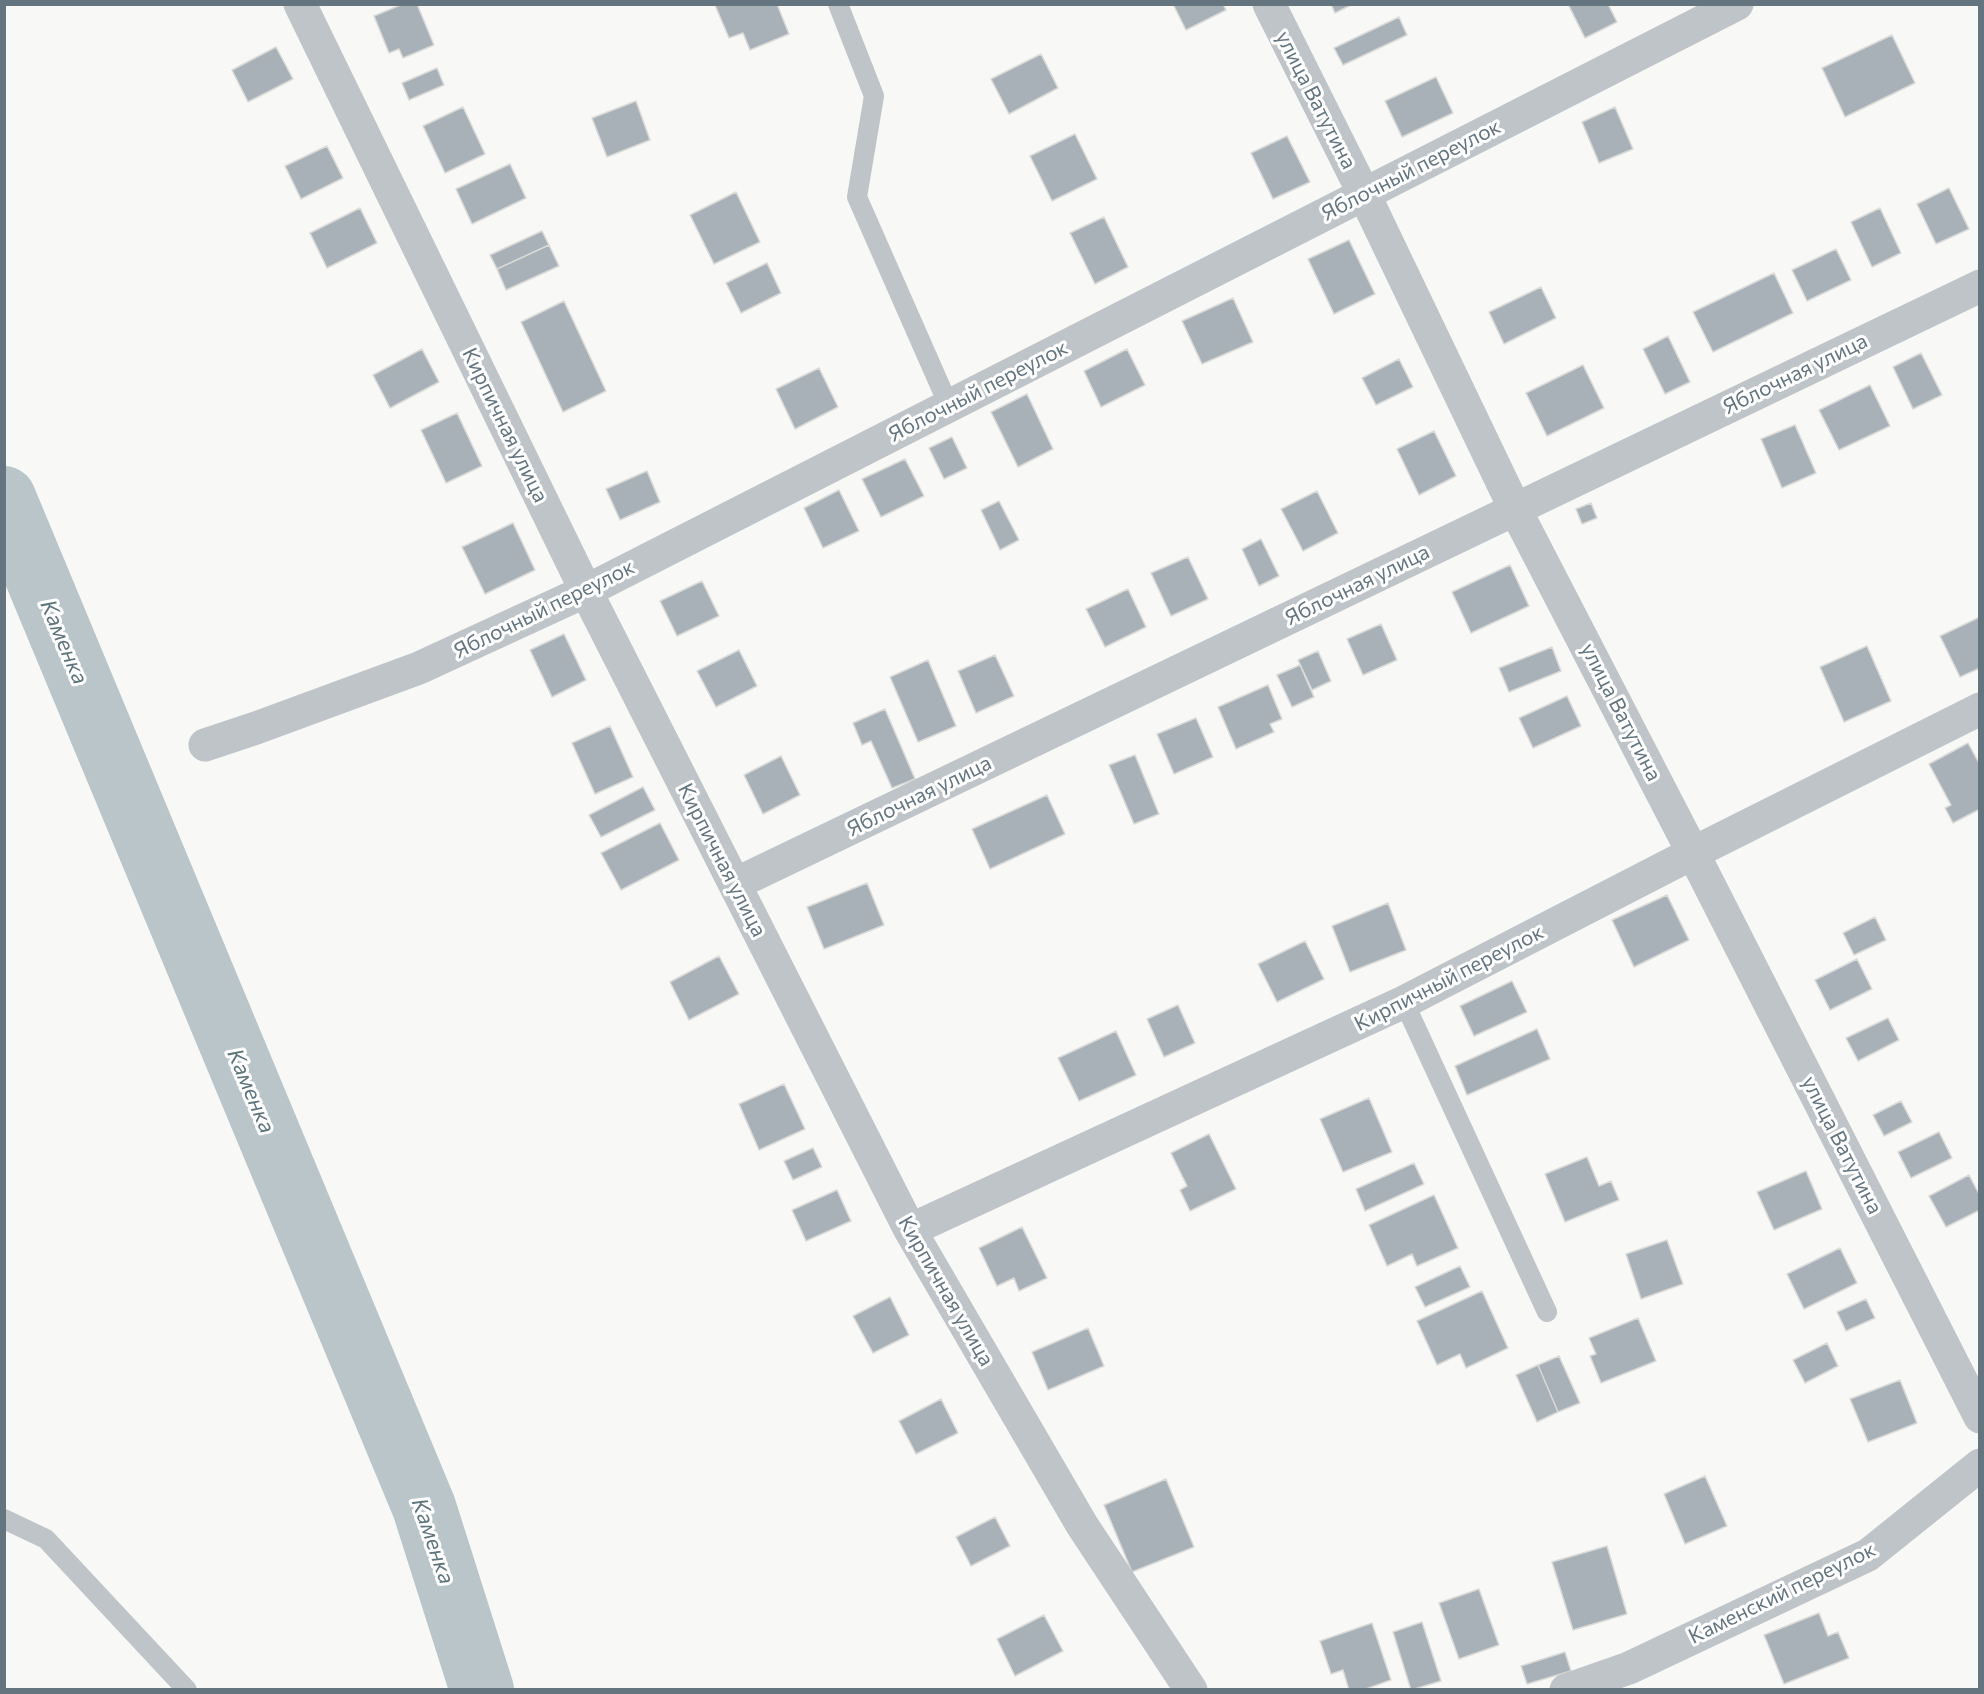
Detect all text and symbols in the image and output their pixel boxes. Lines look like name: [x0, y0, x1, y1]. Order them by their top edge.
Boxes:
street label: улица Ватутина: [1270, 27, 1362, 173]
street label: Яблочный переулок: [1317, 114, 1505, 226]
street label: Яблочная улица: [1719, 328, 1871, 420]
street label: Яблочный переулок: [884, 335, 1072, 447]
street label: Кирпичная улица: [457, 344, 553, 506]
street label: Яблочная улица: [1281, 539, 1433, 631]
street label: Яблочный переулок: [450, 554, 638, 664]
water label: Каменка: [34, 596, 94, 688]
street label: улица Ватутина: [1575, 639, 1667, 785]
street label: Яблочная улица: [843, 750, 995, 842]
street label: Кирпичная улица: [672, 779, 772, 941]
street label: Кирпичный переулок: [1350, 919, 1548, 1037]
water label: Каменка: [221, 1045, 281, 1137]
street label: улица Ватутина: [1796, 1072, 1888, 1218]
street label: Кирпичная улица: [893, 1212, 999, 1370]
water label: Каменка: [406, 1495, 460, 1587]
street label: Каменский переулок: [1684, 1537, 1880, 1649]

